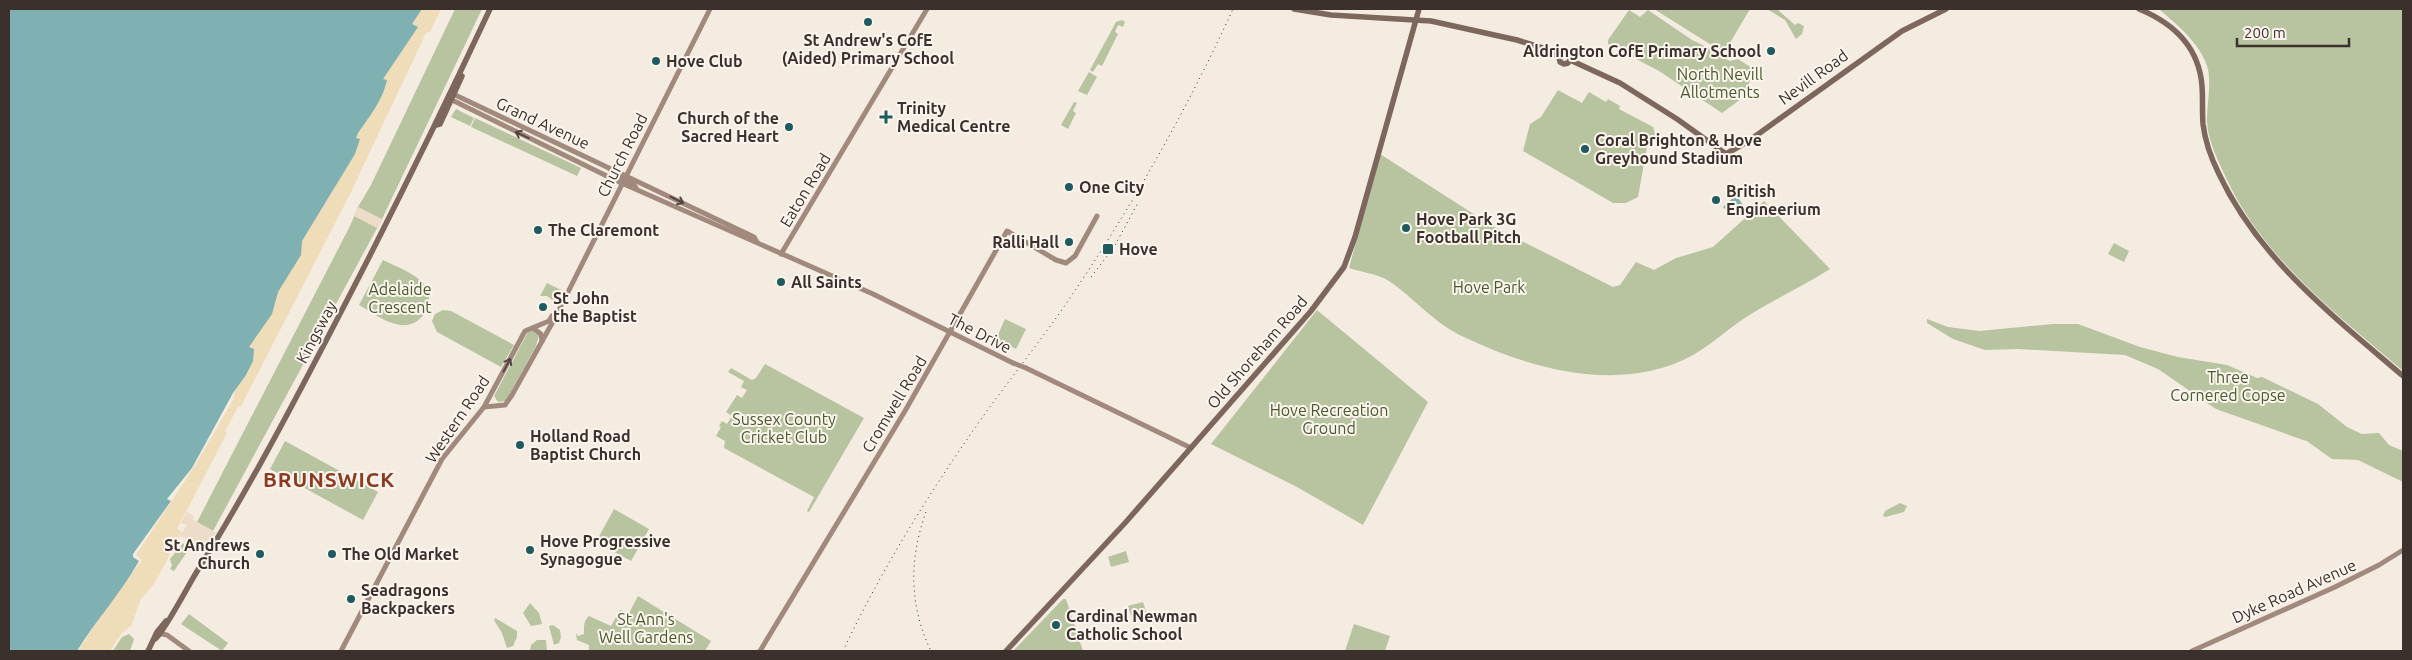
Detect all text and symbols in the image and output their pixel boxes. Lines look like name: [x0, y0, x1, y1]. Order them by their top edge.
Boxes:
scale bar: [2237, 15, 2350, 47]
marker: St Andrew's CofE (Aided) Primary School: [862, 16, 874, 28]
text: 200 m: [2244, 24, 2286, 41]
place label: St Andrew's CofE (Aided) Primary School: [782, 31, 954, 68]
place label: Aldrington CofE Primary School: [1523, 42, 1761, 60]
marker: Aldrington CofE Primary School: [1765, 45, 1777, 57]
street label: Nevill Road: [1775, 46, 1851, 108]
place label: Hove Club: [666, 52, 742, 70]
marker: Hove Club: [650, 55, 662, 67]
park label: North Nevill Allotments: [1677, 65, 1763, 101]
street label: Grand Avenue: [493, 94, 593, 152]
place label: Trinity Medical Centre: [897, 99, 1011, 135]
place label: Church of the Sacred Heart: [677, 109, 779, 145]
street label: Church Road: [593, 110, 651, 200]
marker: Trinity Medical Centre: [879, 110, 893, 124]
marker: Church of the Sacred Heart: [783, 121, 795, 133]
one-way arrow: [515, 129, 530, 139]
place label: Coral Brighton & Hove Greyhound Stadium: [1595, 131, 1762, 167]
marker: Coral Brighton & Hove Greyhound Stadium: [1579, 143, 1591, 155]
street label: Eaton Road: [776, 150, 834, 230]
place label: One City: [1079, 178, 1145, 196]
marker: One City: [1063, 181, 1075, 193]
place label: British Engineerium: [1726, 182, 1821, 218]
marker: British Engineerium: [1710, 194, 1722, 206]
one-way arrow: [669, 196, 684, 206]
place label: Hove Park 3G Football Pitch: [1416, 210, 1521, 246]
place label: The Claremont: [548, 221, 659, 239]
marker: Hove Park 3G Football Pitch: [1400, 222, 1412, 234]
marker: The Claremont: [532, 224, 544, 236]
place label: Ralli Hall: [992, 233, 1059, 251]
marker: Ralli Hall: [1063, 236, 1075, 248]
place label: Hove: [1119, 240, 1158, 258]
marker: Hove: [1101, 242, 1115, 256]
place label: All Saints: [791, 273, 862, 291]
marker: All Saints: [775, 276, 787, 288]
park label: Hove Park: [1453, 278, 1525, 296]
park label: Adelaide Crescent: [368, 280, 432, 316]
place label: St John the Baptist: [553, 289, 637, 325]
street label: Old Shoreham Road: [1203, 292, 1311, 412]
street label: Kingsway: [292, 298, 340, 366]
marker: St John the Baptist: [537, 301, 549, 313]
street label: The Drive: [945, 309, 1015, 357]
street label: Cromwell Road: [858, 353, 930, 455]
one-way arrow: [503, 358, 512, 373]
park label: Three Cornered Copse: [2170, 368, 2286, 404]
street label: Western Road: [421, 372, 493, 466]
park label: Hove Recreation Ground: [1270, 401, 1388, 437]
park label: Sussex County Cricket Club: [732, 410, 836, 446]
place label: Holland Road Baptist Church: [530, 427, 641, 463]
marker: Holland Road Baptist Church: [514, 439, 526, 451]
district label: BRUNSWICK: [263, 467, 395, 491]
place label: Hove Progressive Synagogue: [540, 532, 671, 568]
place label: St Andrews Church: [164, 536, 250, 572]
marker: Hove Progressive Synagogue: [524, 544, 536, 556]
place label: The Old Market: [342, 545, 459, 563]
marker: St Andrews Church: [254, 548, 266, 560]
marker: The Old Market: [326, 548, 338, 560]
street label: Dyke Road Avenue: [2229, 556, 2359, 626]
place label: Seadragons Backpackers: [361, 581, 455, 617]
marker: Seadragons Backpackers: [345, 593, 357, 605]
place label: Cardinal Newman Catholic School: [1066, 607, 1198, 643]
park label: St Ann's Well Gardens: [599, 610, 693, 646]
marker: Cardinal Newman Catholic School: [1050, 619, 1062, 631]

